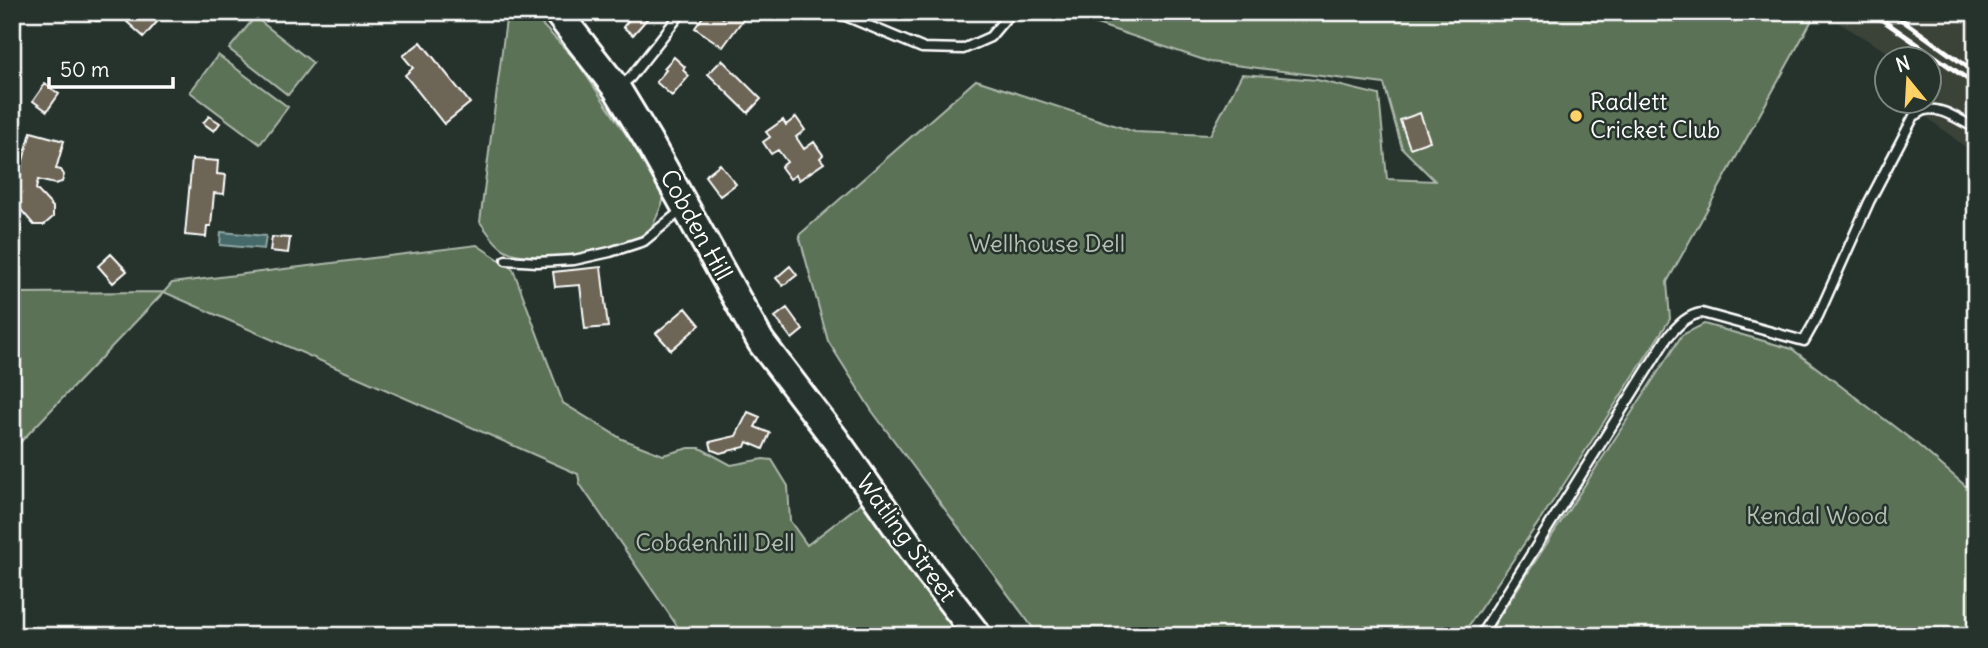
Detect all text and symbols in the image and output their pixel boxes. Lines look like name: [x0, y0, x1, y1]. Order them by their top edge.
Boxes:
scale bar: [49, 46, 173, 90]
north arrow: [1872, 46, 1942, 116]
text: N: [1893, 50, 1913, 77]
text: 50 m: [60, 56, 109, 83]
place label: Radlett Cricket Club: [1590, 86, 1720, 144]
marker: Radlett Cricket Club: [1568, 108, 1584, 124]
street label: Cobden Hill: [654, 164, 740, 285]
park label: Wellhouse Dell: [969, 228, 1125, 258]
street label: Watling Street: [850, 468, 963, 607]
park label: Kendal Wood: [1746, 500, 1888, 530]
park label: Cobdenhill Dell: [635, 527, 795, 557]

